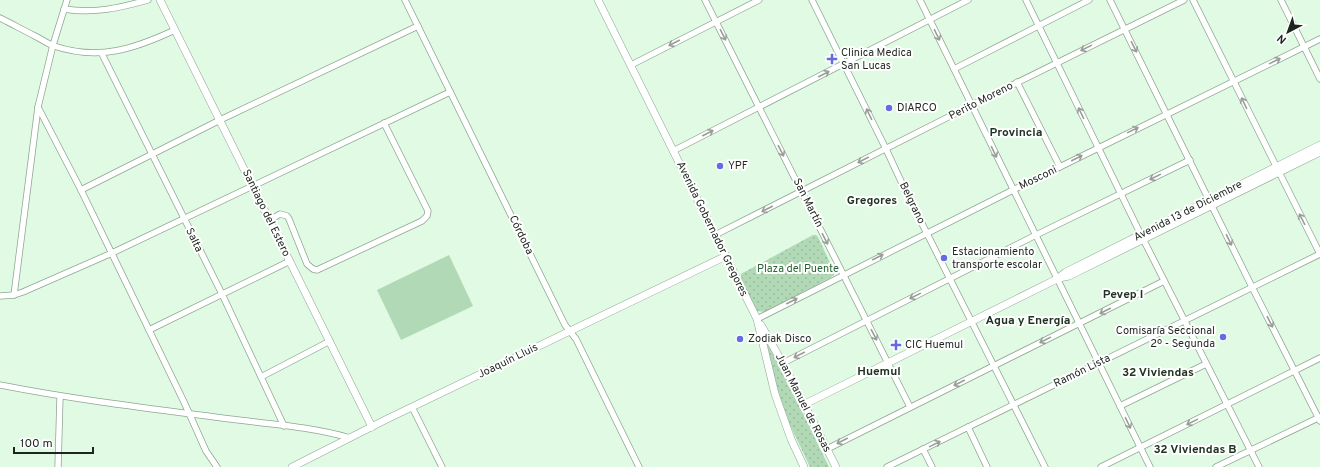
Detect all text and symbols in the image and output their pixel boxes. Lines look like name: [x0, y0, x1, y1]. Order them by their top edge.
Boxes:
north arrow: [1268, 12, 1308, 52]
one-way arrow: [719, 29, 727, 41]
one-way arrow: [934, 29, 941, 41]
text: N: [1275, 31, 1290, 47]
one-way arrow: [668, 40, 680, 47]
one-way arrow: [1131, 41, 1138, 53]
one-way arrow: [1081, 45, 1093, 52]
place label: Clinica Medica San Lucas: [841, 46, 912, 73]
marker: Clinica Medica San Lucas: [826, 53, 838, 65]
one-way arrow: [1269, 57, 1281, 64]
one-way arrow: [818, 70, 830, 77]
street label: Perito Moreno: [947, 79, 1015, 123]
one-way arrow: [1240, 97, 1247, 109]
place label: DIARCO: [897, 101, 937, 115]
marker: DIARCO: [884, 103, 894, 113]
one-way arrow: [1077, 107, 1084, 119]
one-way arrow: [865, 108, 872, 120]
district label: Provincia: [990, 125, 1042, 141]
one-way arrow: [1127, 126, 1139, 133]
one-way arrow: [702, 129, 714, 137]
one-way arrow: [778, 145, 785, 157]
one-way arrow: [991, 145, 999, 157]
one-way arrow: [1071, 154, 1083, 161]
one-way arrow: [857, 157, 869, 165]
street label: Avenida Gobernador Gregores: [673, 159, 751, 299]
place label: YPF: [728, 159, 748, 173]
marker: YPF: [715, 161, 725, 171]
street label: Mosconi: [1017, 163, 1059, 193]
street label: Santiago del Estero: [239, 167, 293, 259]
one-way arrow: [1149, 174, 1161, 181]
street label: San Martín: [790, 176, 826, 230]
street label: Avenida 13 de Diciembre: [1131, 177, 1245, 244]
street label: Belgrano: [896, 180, 928, 226]
district label: Gregores: [847, 193, 897, 209]
one-way arrow: [761, 206, 773, 213]
street label: Córdoba: [506, 213, 537, 257]
one-way arrow: [1298, 213, 1305, 225]
street label: Salta: [182, 226, 206, 255]
one-way arrow: [822, 232, 830, 244]
one-way arrow: [1226, 234, 1233, 246]
place label: Estacionamiento transporte escolar: [952, 245, 1043, 272]
one-way arrow: [872, 253, 884, 261]
marker: Estacionamiento transporte escolar: [939, 253, 949, 263]
park label: Plaza del Puente: [757, 262, 839, 276]
district label: Pevep I: [1103, 287, 1143, 303]
one-way arrow: [909, 293, 921, 300]
one-way arrow: [786, 297, 798, 305]
one-way arrow: [1099, 308, 1111, 315]
district label: Agua y Energía: [985, 313, 1071, 329]
one-way arrow: [1267, 316, 1274, 328]
place label: Comisaría Seccional 2º - Segunda: [1116, 324, 1215, 351]
one-way arrow: [871, 328, 878, 340]
place label: Zodiak Disco: [748, 332, 812, 346]
marker: Comisaría Seccional 2º - Segunda: [1218, 332, 1228, 342]
marker: Zodiak Disco: [735, 334, 745, 344]
one-way arrow: [1039, 337, 1051, 344]
place label: CIC Huemul: [905, 338, 963, 352]
marker: CIC Huemul: [890, 339, 902, 351]
street label: Joaquín Lluis: [476, 340, 540, 382]
street label: Juan Manuel de Rosas: [772, 351, 834, 455]
street label: Ramón Lista: [1051, 351, 1113, 391]
one-way arrow: [793, 352, 805, 359]
district label: Huemul: [857, 364, 901, 380]
district label: 32 Viviendas: [1122, 365, 1194, 381]
one-way arrow: [953, 380, 965, 387]
one-way arrow: [1125, 417, 1132, 429]
one-way arrow: [1186, 418, 1198, 426]
scale bar: [14, 429, 93, 455]
text: 100 m: [20, 436, 53, 452]
one-way arrow: [837, 438, 849, 445]
one-way arrow: [929, 439, 941, 447]
district label: 32 Viviendas B: [1153, 442, 1237, 458]

